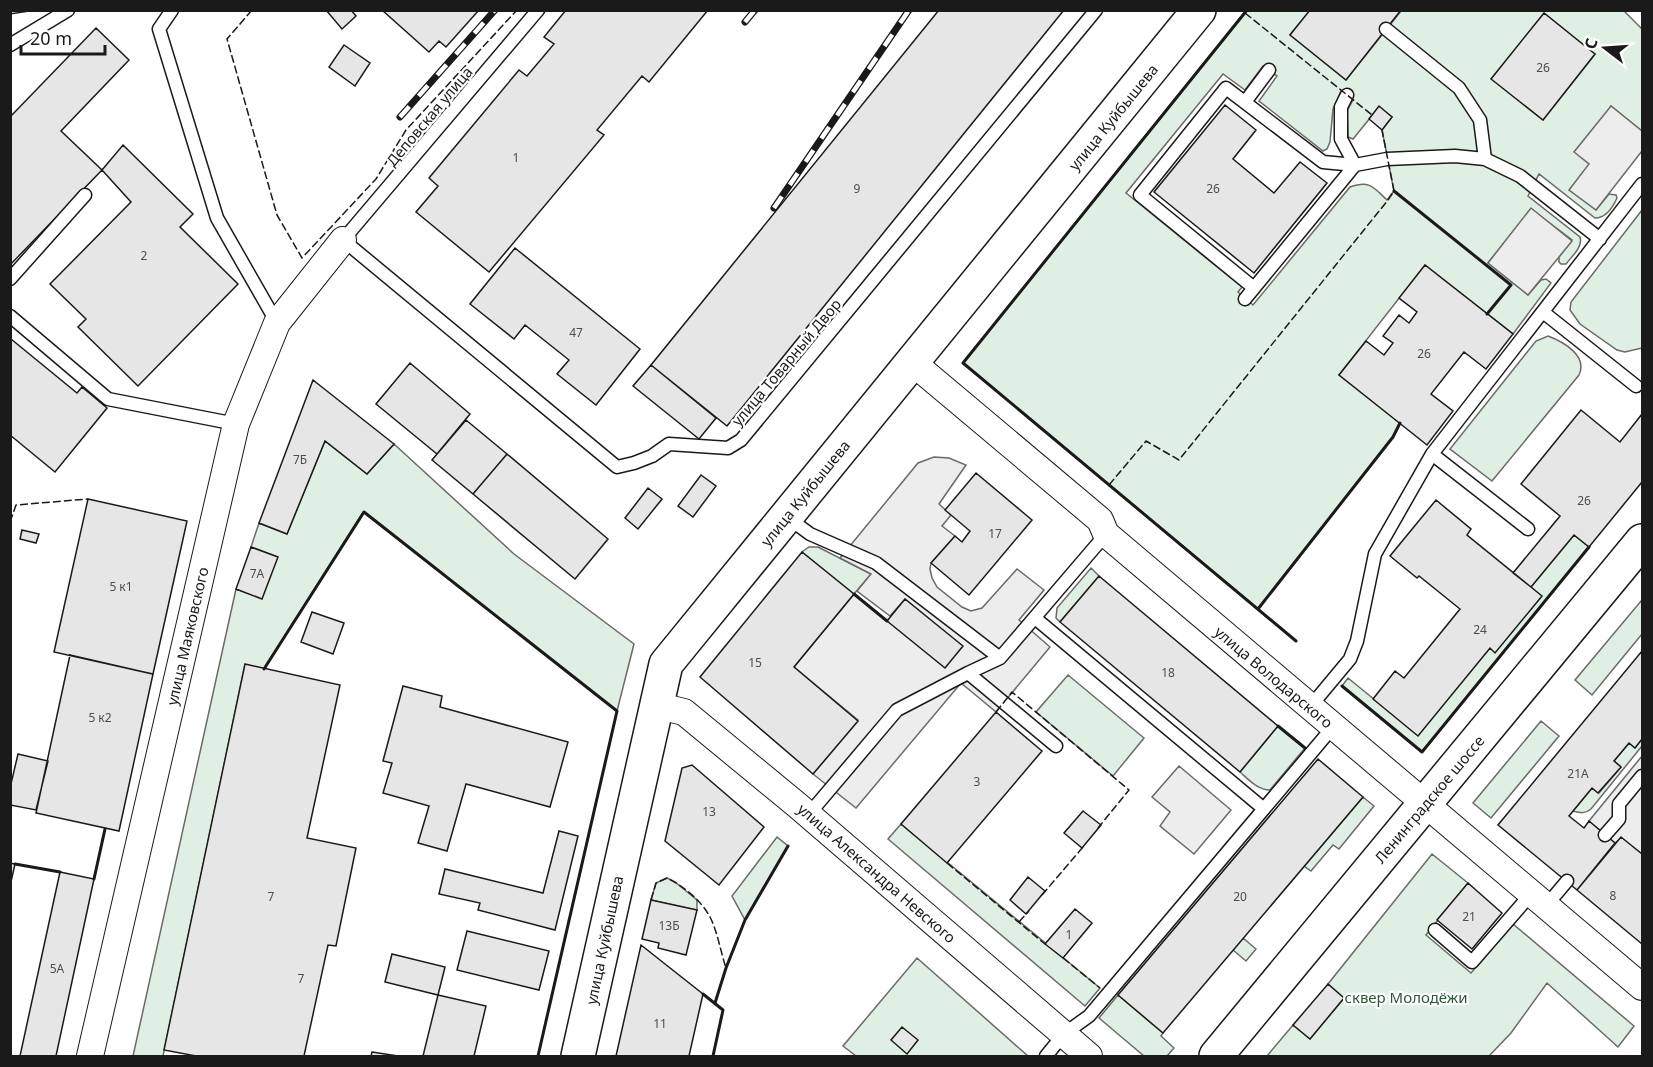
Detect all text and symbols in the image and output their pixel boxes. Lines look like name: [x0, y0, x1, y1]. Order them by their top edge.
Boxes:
scale bar: [21, 18, 105, 56]
north arrow: [1575, 18, 1635, 78]
text: 20 m: [30, 26, 72, 50]
text: С: [1579, 35, 1603, 52]
house number: 26: [1536, 59, 1550, 76]
street label: улица Куйбышева: [1064, 60, 1162, 174]
street label: Деповская улица: [381, 62, 477, 170]
house number: 1: [513, 149, 519, 166]
house number: 9: [854, 180, 861, 197]
house number: 26: [1206, 180, 1220, 197]
house number: 2: [141, 247, 148, 264]
street label: улица Товарный Двор: [727, 294, 845, 430]
house number: 47: [569, 324, 583, 341]
house number: 26: [1417, 345, 1431, 362]
street label: улица Куйбышева: [756, 436, 854, 550]
house number: 7Б: [293, 451, 307, 468]
house number: 26: [1577, 492, 1591, 509]
house number: 17: [988, 525, 1002, 542]
street label: улица Маяковского: [161, 565, 213, 707]
house number: 7А: [250, 565, 265, 582]
house number: 5 к1: [109, 578, 133, 595]
house number: 24: [1473, 621, 1487, 638]
street label: улица Володарского: [1211, 622, 1337, 732]
house number: 15: [748, 654, 762, 671]
house number: 18: [1161, 664, 1175, 681]
house number: 5 к2: [88, 709, 112, 726]
street label: Ленинградское шоссе: [1370, 731, 1488, 867]
house number: 21А: [1567, 765, 1589, 782]
house number: 3: [974, 773, 981, 790]
street label: улица Александра Невского: [794, 799, 960, 947]
house number: 13: [702, 803, 716, 820]
street label: улица Куйбышева: [581, 874, 627, 1006]
house number: 8: [1610, 887, 1617, 904]
house number: 7: [268, 888, 275, 905]
house number: 20: [1233, 888, 1247, 905]
house number: 21: [1462, 908, 1476, 925]
house number: 13Б: [658, 917, 680, 934]
house number: 1: [1066, 926, 1072, 943]
house number: 5А: [50, 960, 65, 977]
house number: 7: [298, 970, 305, 987]
park label: сквер Молодёжи: [1345, 987, 1467, 1007]
house number: 11: [653, 1015, 667, 1032]

